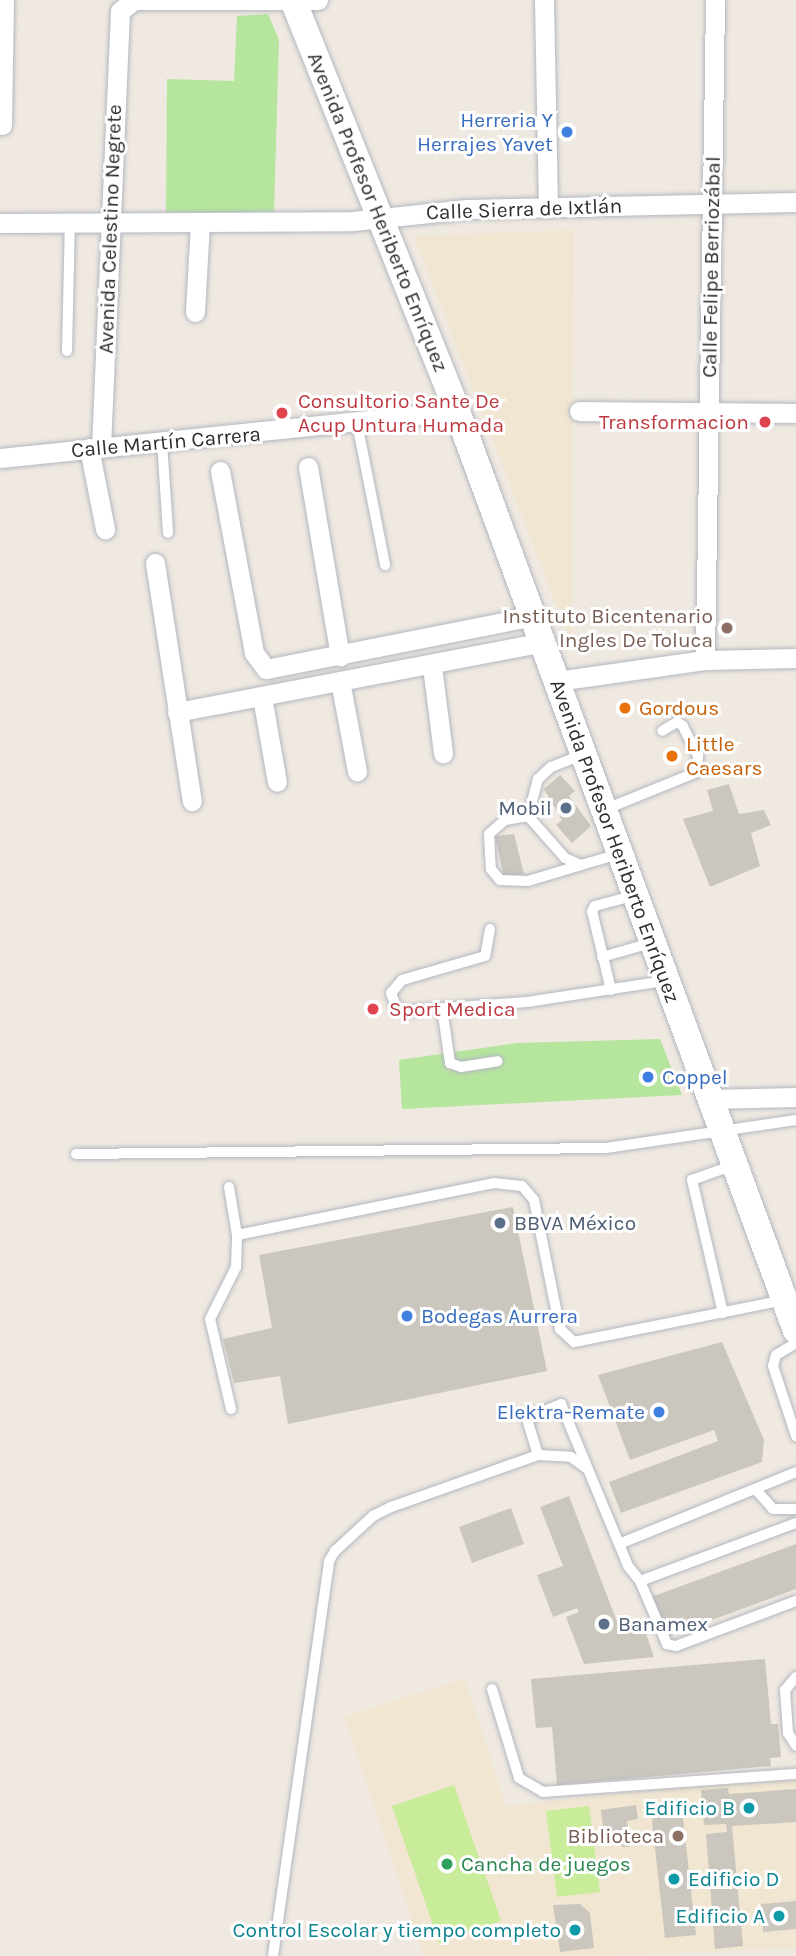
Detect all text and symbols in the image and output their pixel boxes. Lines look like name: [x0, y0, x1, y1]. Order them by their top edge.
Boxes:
street label: Avenida Profesor Heriberto Enríquez: [302, 48, 454, 376]
street label: Avenida Celestino Negrete: [93, 104, 127, 354]
place label: Herreria Y Herrajes Yavet: [417, 107, 553, 157]
marker: Herreria Y Herrajes Yavet: [559, 124, 575, 140]
street label: Calle Felipe Berriozábal: [696, 156, 726, 378]
street label: Calle Sierra de Ixtlán: [425, 193, 623, 225]
place label: Consultorio Sante De Acup Untura Humada: [298, 388, 504, 438]
marker: Consultorio Sante De Acup Untura Humada: [272, 403, 292, 423]
place label: Transformacion: [599, 409, 749, 435]
marker: Transformacion: [755, 412, 775, 432]
street label: Calle Martín Carrera: [70, 421, 262, 463]
place label: Instituto Bicentenario Ingles De Toluca: [502, 603, 713, 653]
marker: Instituto Bicentenario Ingles De Toluca: [719, 620, 735, 636]
street label: Avenida Profesor Heriberto Enríquez: [545, 676, 685, 1006]
place label: Gordous: [639, 695, 719, 721]
marker: Gordous: [617, 700, 633, 716]
place label: Little Caesars: [686, 731, 762, 781]
marker: Little Caesars: [664, 748, 680, 764]
place label: Mobil: [498, 795, 552, 821]
marker: Mobil: [558, 800, 574, 816]
place label: Sport Medica: [389, 996, 516, 1022]
marker: Sport Medica: [363, 999, 383, 1019]
place label: Coppel: [662, 1064, 728, 1090]
marker: Coppel: [640, 1069, 656, 1085]
place label: BBVA México: [514, 1210, 636, 1236]
marker: BBVA México: [492, 1215, 508, 1231]
place label: Bodegas Aurrera: [421, 1303, 578, 1329]
marker: Bodegas Aurrera: [399, 1308, 415, 1324]
place label: Elektra-Remate: [497, 1399, 645, 1425]
marker: Elektra-Remate: [651, 1404, 667, 1420]
place label: Banamex: [618, 1611, 708, 1637]
marker: Banamex: [596, 1616, 612, 1632]
place label: Edificio B: [644, 1795, 735, 1821]
marker: Edificio B: [741, 1800, 757, 1816]
place label: Biblioteca: [568, 1823, 664, 1849]
marker: Biblioteca: [670, 1828, 686, 1844]
place label: Cancha de juegos: [461, 1851, 631, 1877]
marker: Cancha de juegos: [439, 1856, 455, 1872]
place label: Edificio D: [688, 1866, 779, 1892]
marker: Edificio D: [666, 1871, 682, 1887]
place label: Edificio A: [675, 1903, 765, 1929]
marker: Edificio A: [771, 1908, 787, 1924]
place label: Control Escolar y tiempo completo: [233, 1917, 561, 1943]
marker: Control Escolar y tiempo completo: [567, 1922, 583, 1938]

